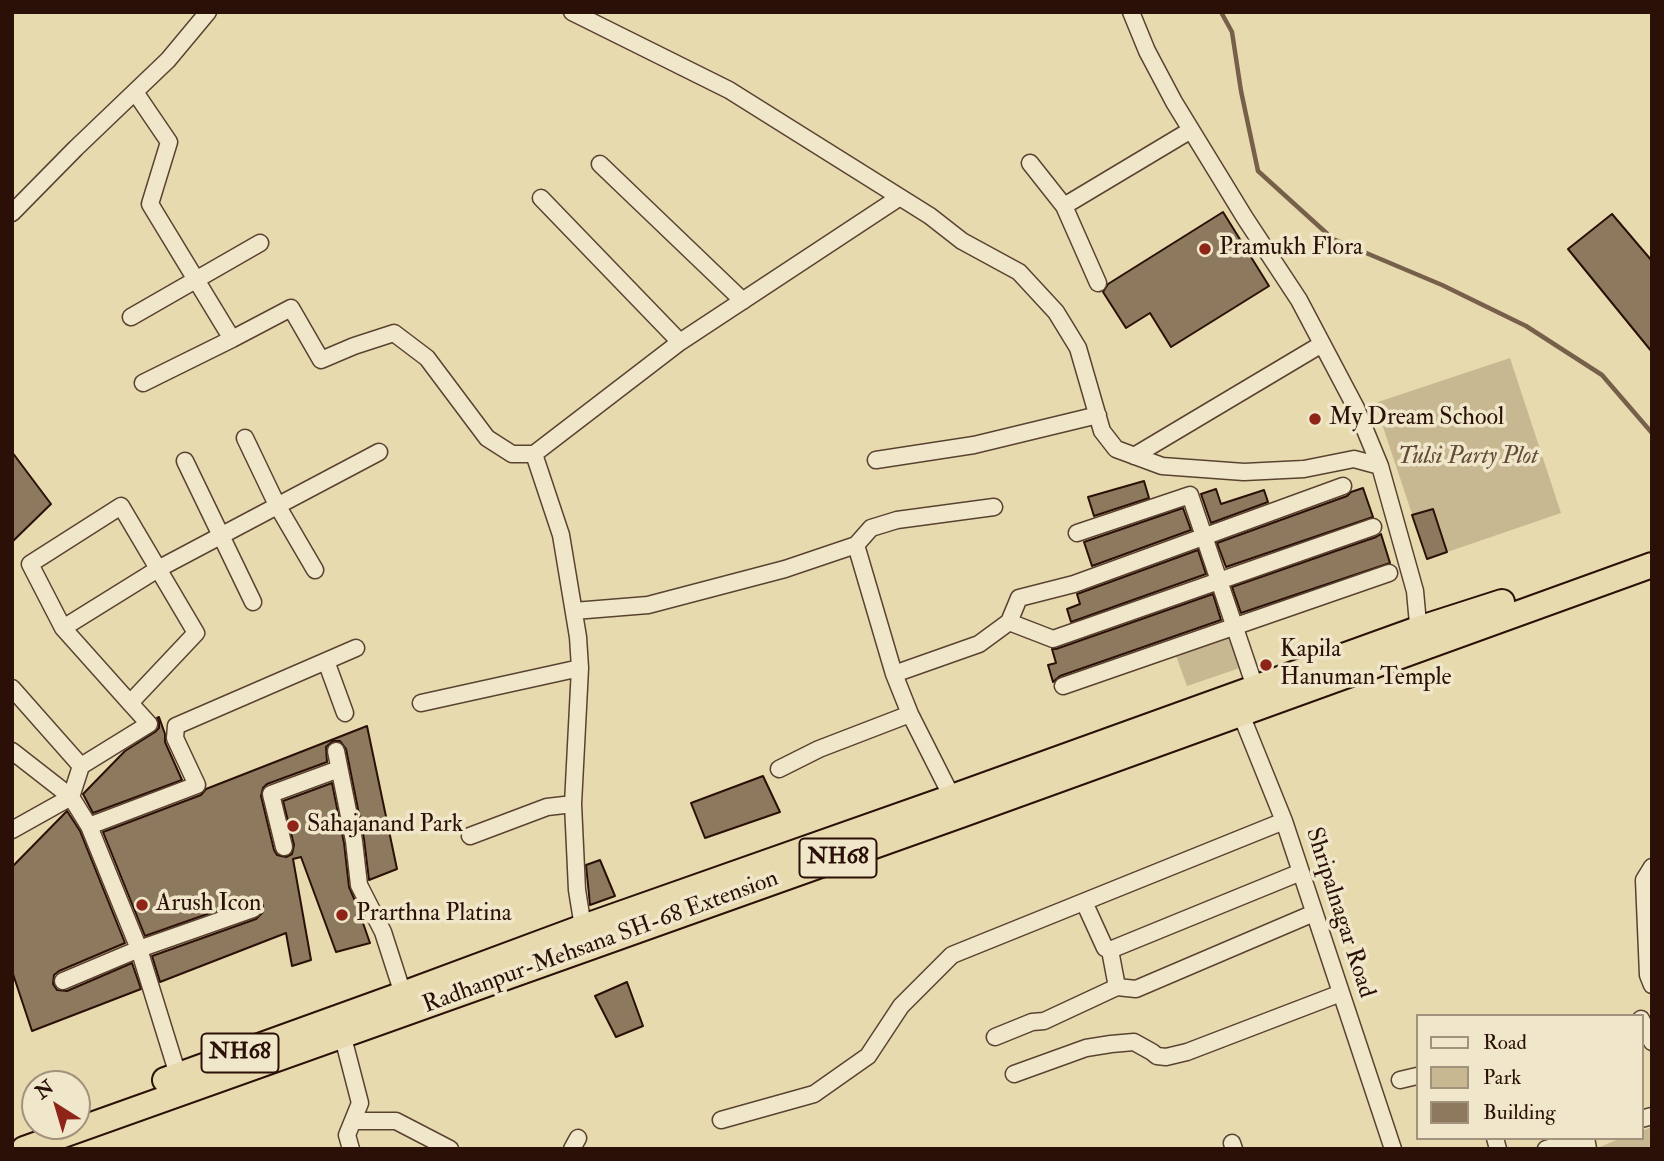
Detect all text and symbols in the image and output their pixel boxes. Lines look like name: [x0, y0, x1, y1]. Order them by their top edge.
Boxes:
place label: Pramukh Flora: [1219, 235, 1363, 263]
marker: Pramukh Flora: [1197, 241, 1213, 257]
place label: My Dream School: [1329, 405, 1504, 433]
marker: My Dream School: [1307, 411, 1323, 427]
park label: Tulsi Party Plot: [1398, 444, 1538, 472]
place label: Kapila Hanuman Temple: [1280, 637, 1451, 693]
marker: Kapila Hanuman Temple: [1258, 657, 1274, 673]
place label: Sahajanand Park: [307, 812, 463, 840]
marker: Sahajanand Park: [285, 818, 301, 834]
street label: Shripalnagar Road: [1298, 824, 1380, 1002]
road number: NH68: [800, 838, 876, 878]
street label: Radhanpur-Mehsana SH-68 Extension: [419, 865, 783, 1021]
place label: Arush Icon: [156, 891, 261, 919]
marker: Arush Icon: [134, 897, 150, 913]
place label: Prarthna Platina: [356, 901, 512, 929]
marker: Prarthna Platina: [334, 907, 350, 923]
legend: [1416, 1014, 1643, 1140]
text: Road: [1483, 1029, 1527, 1056]
road number: NH68: [202, 1034, 278, 1072]
text: Park: [1483, 1064, 1521, 1091]
north arrow: [21, 1070, 91, 1140]
text: N: [31, 1075, 59, 1105]
text: Building: [1483, 1099, 1556, 1126]

